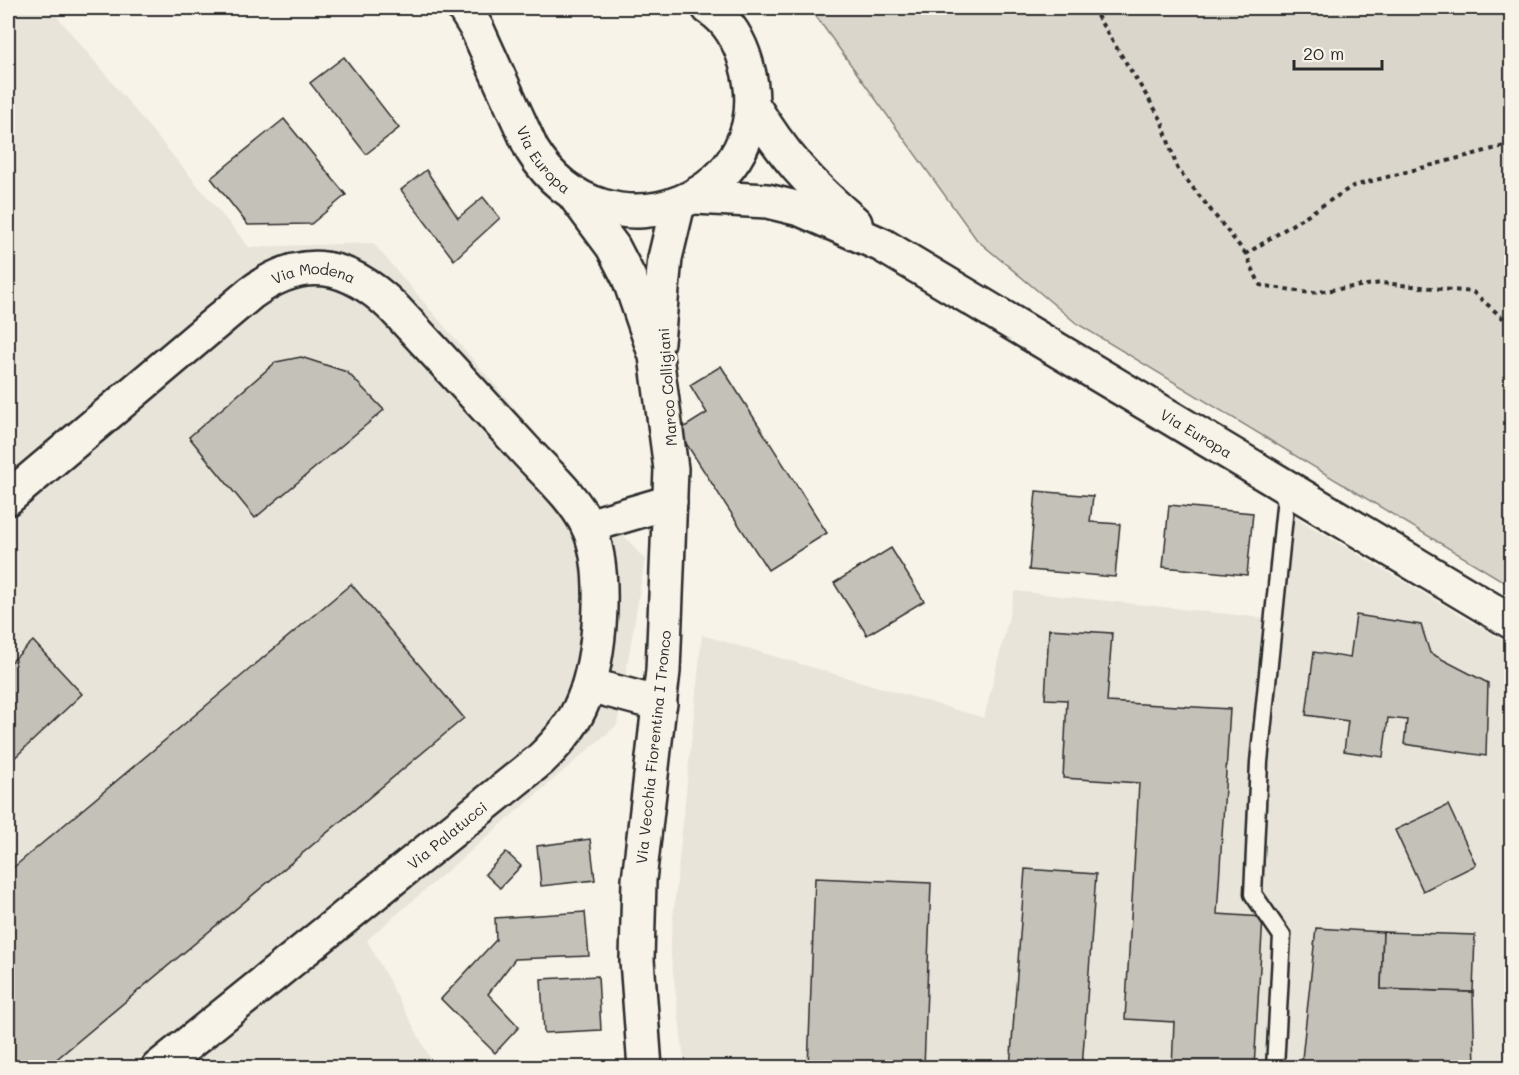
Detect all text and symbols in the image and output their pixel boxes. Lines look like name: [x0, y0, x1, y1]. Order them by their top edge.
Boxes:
scale bar: [1294, 33, 1382, 71]
text: 20 m: [1303, 41, 1344, 65]
street label: Via Europa: [512, 122, 575, 198]
street label: Via Modena: [268, 258, 359, 289]
street label: Marco Colligiani: [653, 327, 681, 447]
street label: Via Europa: [1157, 404, 1236, 462]
street label: Via Vecchia Fiorentina I Tronco: [631, 629, 675, 865]
street label: Via Palatucci: [403, 797, 491, 873]

